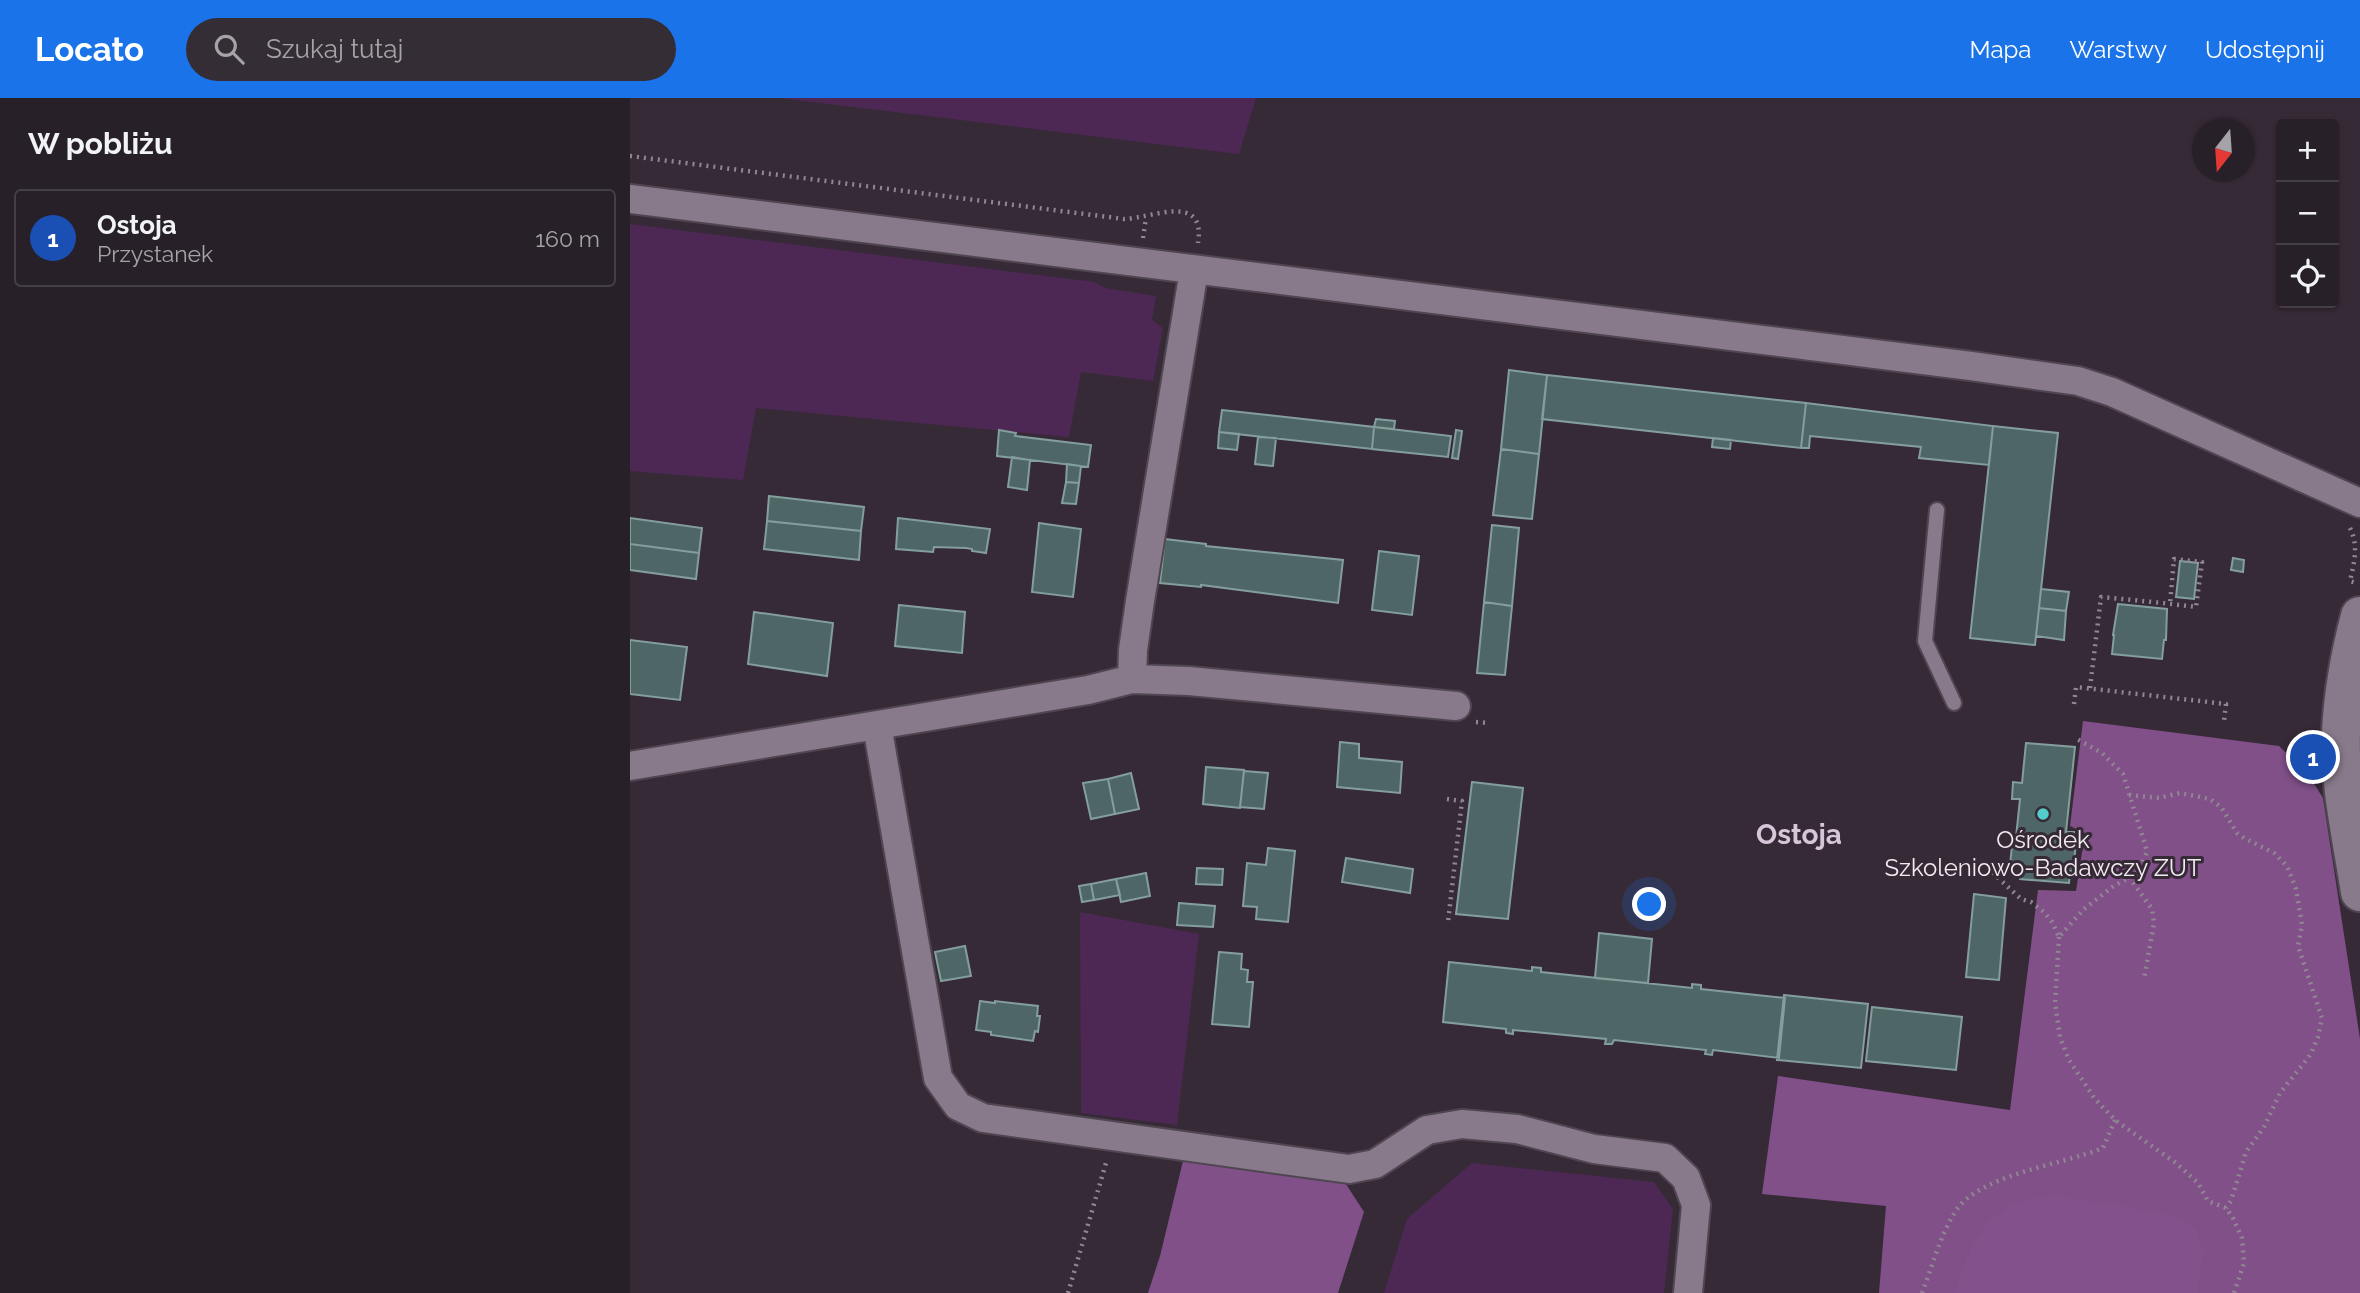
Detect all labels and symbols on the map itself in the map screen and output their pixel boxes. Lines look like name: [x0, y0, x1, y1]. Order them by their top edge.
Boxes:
north arrow: [2192, 119, 2255, 182]
pin: 1: [2290, 731, 2336, 783]
marker: Ośrodek Szkoleniowo-Badawczy ZUT: [2035, 806, 2051, 822]
district label: Ostoja: [1756, 818, 1842, 851]
place label: Ośrodek Szkoleniowo-Badawczy ZUT: [1885, 825, 2202, 882]
your location: [1632, 887, 1666, 921]

